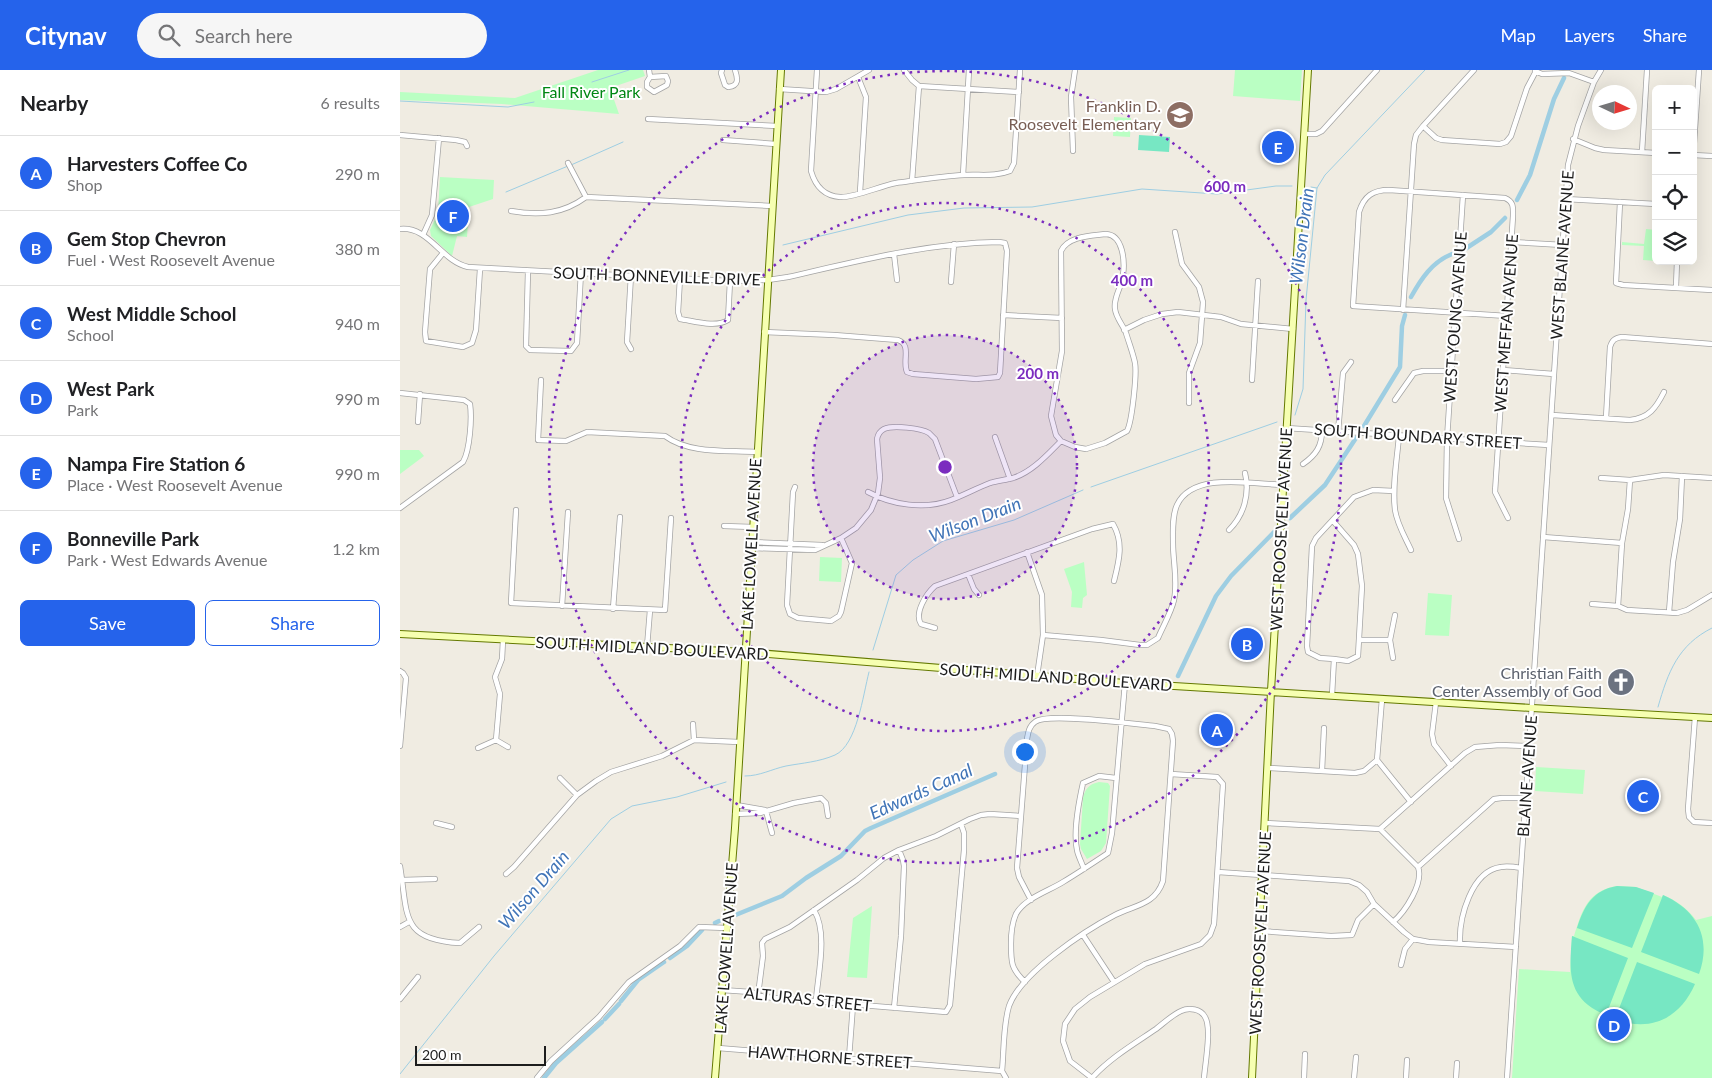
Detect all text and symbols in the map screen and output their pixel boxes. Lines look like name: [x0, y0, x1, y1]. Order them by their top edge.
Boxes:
search box: [137, 13, 487, 58]
text: Citynav: [25, 21, 107, 50]
icon: search: [155, 21, 183, 49]
text: Search here: [195, 24, 293, 47]
text: Map: [1500, 24, 1536, 46]
text: Layers: [1564, 24, 1615, 46]
text: Share: [1643, 24, 1687, 46]
park label: Fall River Park: [542, 82, 641, 101]
north arrow: [1592, 85, 1637, 130]
map controls: [1652, 85, 1697, 265]
button: +: [1652, 85, 1697, 130]
text: Nearby: [20, 90, 88, 115]
text: 6 results: [320, 93, 380, 112]
place label: Franklin D. Roosevelt Elementary: [1008, 96, 1162, 133]
school or university icon: Franklin D. Roosevelt Elementary: [1165, 100, 1195, 130]
pin: E: [1262, 128, 1294, 166]
button: −: [1652, 130, 1697, 175]
text: Harvesters Coffee Co: [67, 152, 247, 175]
text: A: [30, 164, 42, 183]
text: 290 m: [335, 164, 380, 183]
street label: WEST BLAINE AVENUE: [1546, 170, 1577, 340]
text: Shop: [67, 175, 103, 194]
button: locate: [1652, 175, 1697, 220]
text: 600 m: [1204, 177, 1246, 195]
water label: Wilson Drain: [1284, 186, 1318, 285]
pin: F: [437, 197, 469, 235]
button: layers: [1652, 220, 1697, 265]
text: Gem Stop Chevron: [67, 227, 226, 250]
street label: WEST YOUNG AVENUE: [1439, 231, 1470, 403]
street label: WEST MEFFAN AVENUE: [1490, 233, 1521, 413]
text: B: [31, 239, 41, 258]
text: 380 m: [335, 239, 380, 258]
text: Fuel · West Roosevelt Avenue: [67, 250, 275, 269]
street label: SOUTH BONNEVILLE DRIVE: [553, 262, 761, 289]
text: 400 m: [1111, 271, 1153, 289]
text: West Middle School: [67, 302, 237, 325]
text: C: [31, 314, 41, 333]
text: 940 m: [335, 314, 380, 333]
text: School: [67, 325, 114, 344]
text: 200 m: [1017, 364, 1059, 382]
text: West Park: [67, 377, 154, 400]
text: D: [30, 389, 42, 408]
text: 990 m: [335, 389, 380, 408]
text: Park: [67, 400, 98, 419]
street label: SOUTH BOUNDARY STREET: [1314, 419, 1523, 452]
street label: WEST ROOSEVELT AVENUE: [1266, 427, 1295, 631]
text: Nampa Fire Station 6: [67, 452, 245, 475]
street label: LAKE LOWELL AVENUE: [737, 458, 764, 630]
centre of rings: [936, 458, 954, 476]
text: E: [31, 464, 41, 483]
text: 990 m: [335, 464, 380, 483]
text: Place · West Roosevelt Avenue: [67, 475, 283, 494]
water label: Wilson Drain: [926, 491, 1024, 547]
text: Bonneville Park: [67, 527, 199, 550]
text: F: [31, 539, 41, 558]
text: 1.2 km: [332, 539, 380, 558]
text: Park · West Edwards Avenue: [67, 550, 267, 569]
button: Save: [20, 600, 195, 646]
button: Share: [205, 600, 380, 646]
pin: B: [1231, 625, 1263, 663]
street label: SOUTH MIDLAND BOULEVARD: [535, 632, 769, 663]
street label: SOUTH MIDLAND BOULEVARD: [939, 659, 1173, 694]
place label: Christian Faith Center Assembly of God: [1432, 663, 1602, 700]
church icon: Christian Faith Center Assembly of God: [1606, 667, 1636, 697]
pin: A: [1201, 711, 1233, 749]
street label: BLAINE AVENUE: [1513, 714, 1540, 838]
your location: [1012, 739, 1038, 765]
water label: Edwards Canal: [866, 759, 976, 824]
pin: C: [1627, 777, 1659, 815]
street label: WEST ROOSEVELT AVENUE: [1245, 831, 1274, 1035]
water label: Wilson Drain: [493, 846, 573, 933]
street label: LAKE LOWELL AVENUE: [710, 862, 741, 1034]
street label: ALTURAS STREET: [743, 982, 873, 1015]
pin: D: [1598, 1006, 1630, 1044]
street label: HAWTHORNE STREET: [747, 1041, 914, 1072]
scale bar: [415, 1043, 546, 1066]
text: 200 m: [422, 1046, 461, 1063]

